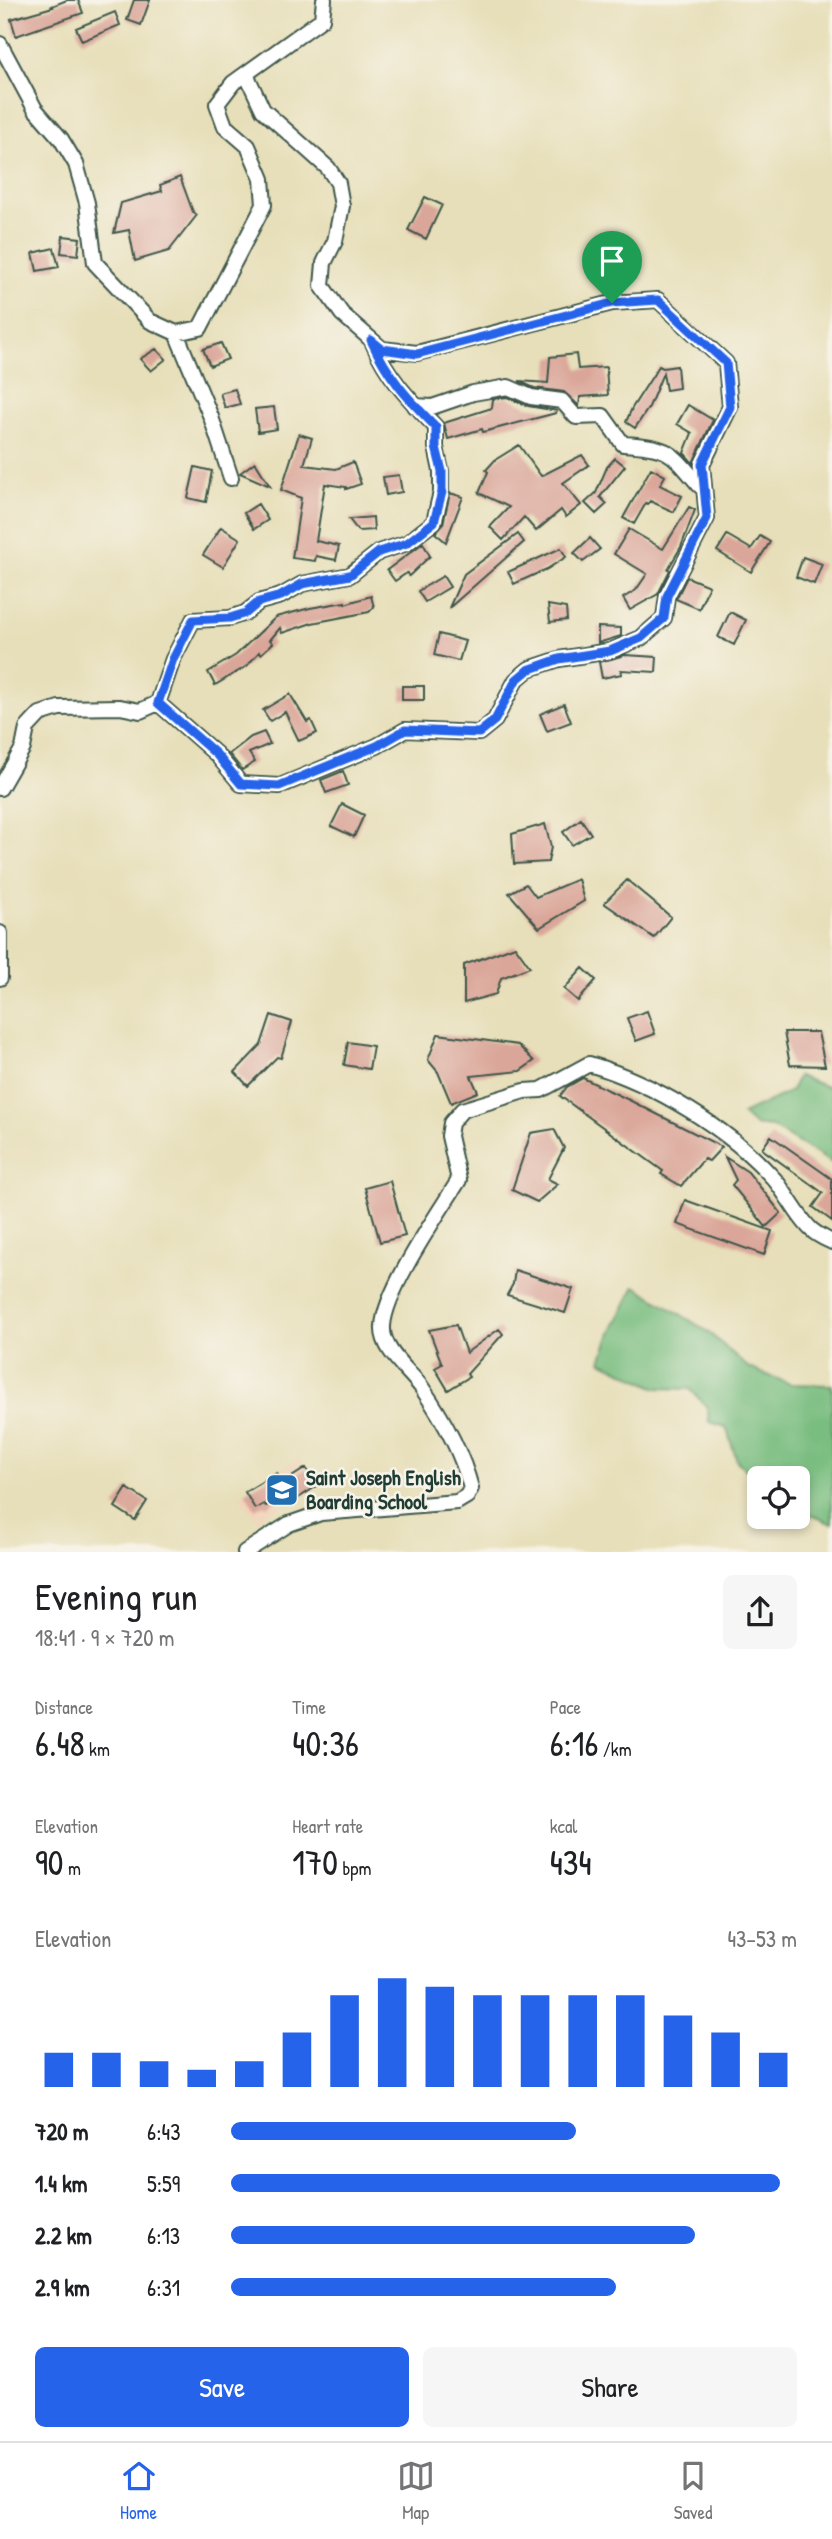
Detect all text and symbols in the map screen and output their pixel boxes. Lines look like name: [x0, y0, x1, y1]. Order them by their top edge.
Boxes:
pin: [582, 231, 642, 303]
icon: arrive: [593, 242, 631, 280]
place label: Saint Joseph English Boarding School: [306, 1463, 461, 1517]
map controls: [747, 1466, 810, 1529]
button: locate: [747, 1466, 810, 1529]
school or university icon: Saint Joseph English Boarding School: [263, 1471, 301, 1509]
text: Evening run: [35, 1570, 198, 1622]
button: share: [723, 1575, 797, 1649]
text: 18:41 · 9 × 720 m: [35, 1622, 174, 1653]
text: Distance: [35, 1694, 93, 1720]
text: Time: [292, 1694, 326, 1720]
text: Pace: [550, 1694, 581, 1720]
text: 6.48: [35, 1720, 85, 1767]
text: 40:36: [292, 1720, 359, 1767]
text: 6:16: [550, 1720, 598, 1767]
text: km: [85, 1736, 110, 1762]
text: /km: [598, 1736, 632, 1762]
text: Elevation: [35, 1813, 98, 1839]
text: Heart rate: [292, 1813, 363, 1839]
text: kcal: [550, 1813, 577, 1839]
text: 90: [35, 1839, 64, 1886]
text: 170: [292, 1839, 338, 1886]
text: 434: [550, 1839, 592, 1886]
text: m: [64, 1855, 81, 1881]
text: bpm: [338, 1855, 371, 1881]
text: Elevation: [35, 1923, 111, 1954]
text: 43–53 m: [727, 1923, 797, 1954]
text: 720 m: [35, 2116, 88, 2147]
text: 6:43: [147, 2116, 180, 2147]
text: 1.4 km: [35, 2168, 87, 2199]
text: 5:59: [147, 2168, 180, 2199]
text: 2.2 km: [35, 2220, 92, 2251]
text: 6:13: [147, 2220, 180, 2251]
text: 2.9 km: [35, 2272, 90, 2303]
text: 6:31: [147, 2272, 180, 2303]
button: Save: [35, 2347, 409, 2427]
button: Share: [423, 2347, 797, 2427]
tab: Home: [120, 2457, 158, 2525]
tab: Map: [397, 2457, 435, 2525]
tab: Saved: [674, 2457, 712, 2525]

